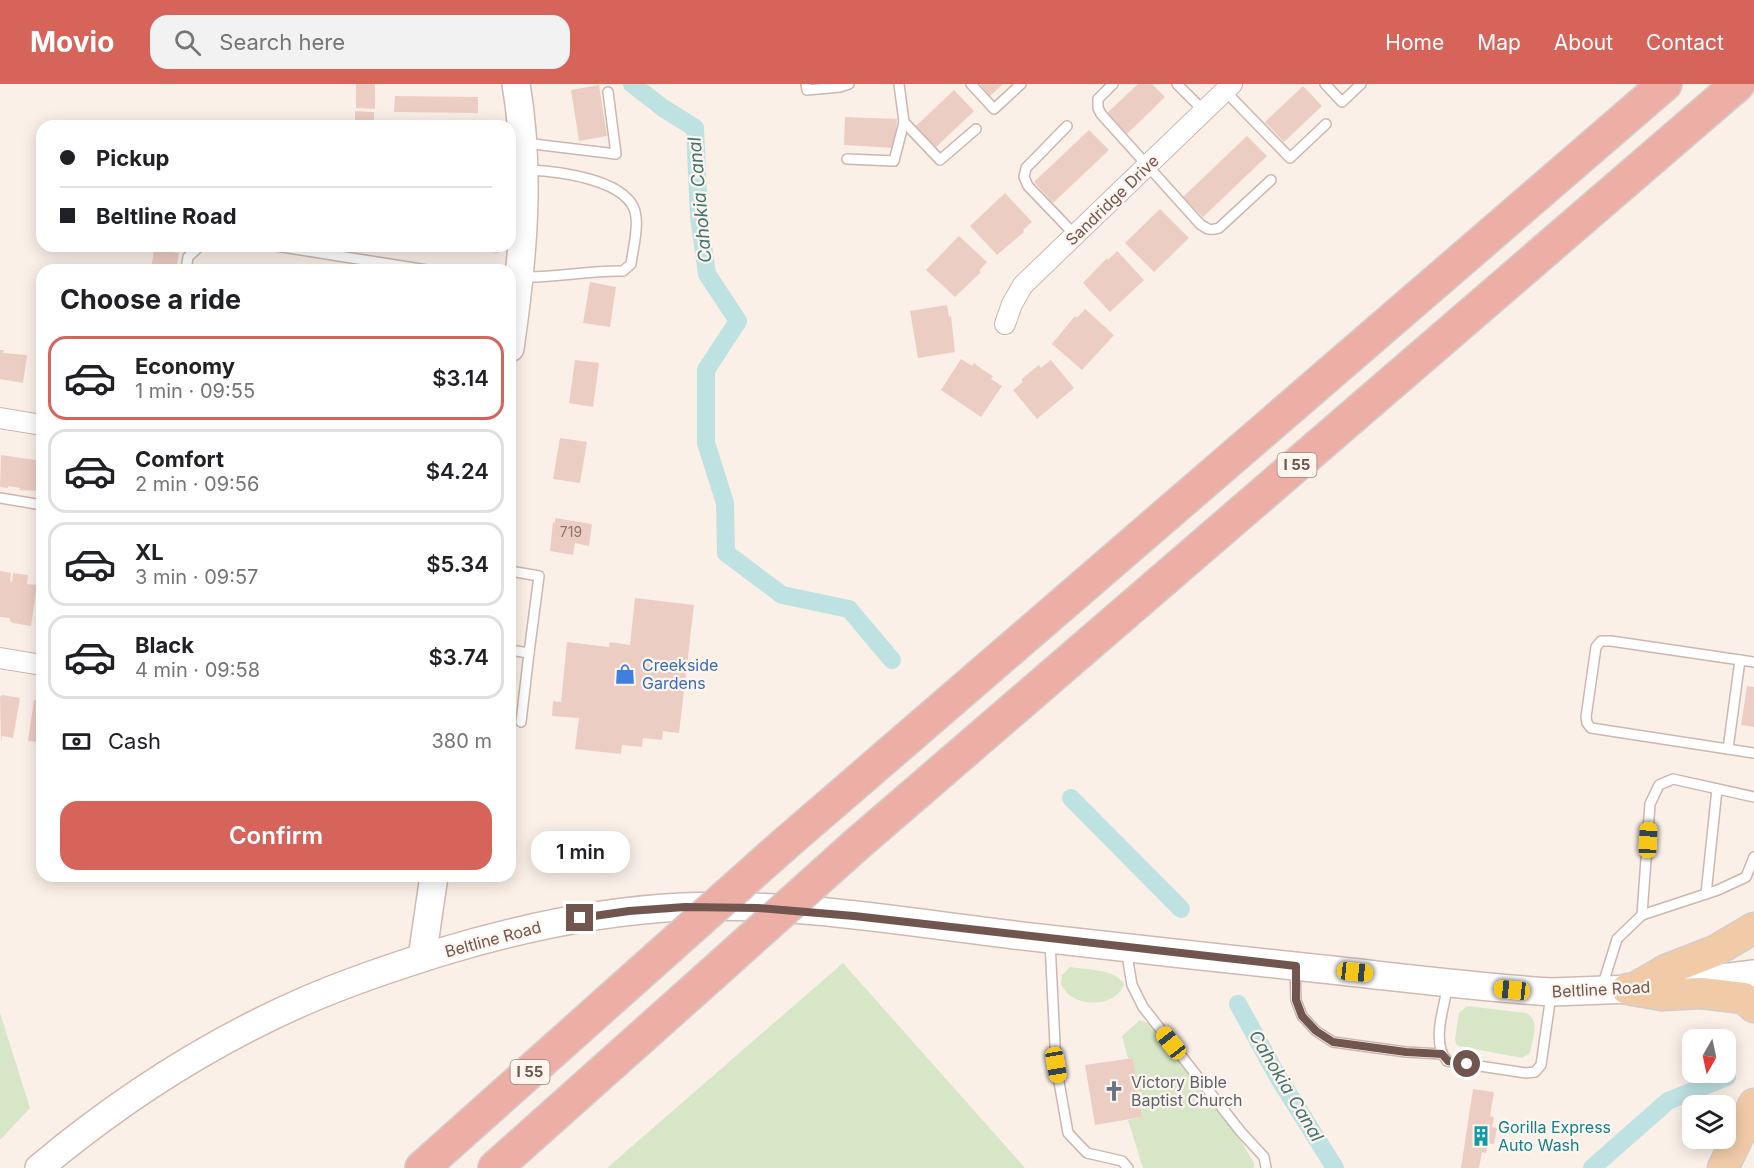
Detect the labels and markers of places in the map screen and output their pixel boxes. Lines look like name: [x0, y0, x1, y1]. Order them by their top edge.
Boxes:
place label: Creekside Gardens: [642, 655, 718, 693]
shop icon: Creekside Gardens: [613, 662, 637, 686]
place label: Victory Bible Baptist Church: [1131, 1072, 1243, 1110]
church icon: Victory Bible Baptist Church: [1102, 1079, 1126, 1103]
place label: Gorilla Express Auto Wash: [1498, 1117, 1611, 1155]
building icon: Gorilla Express Auto Wash: [1469, 1124, 1493, 1148]

